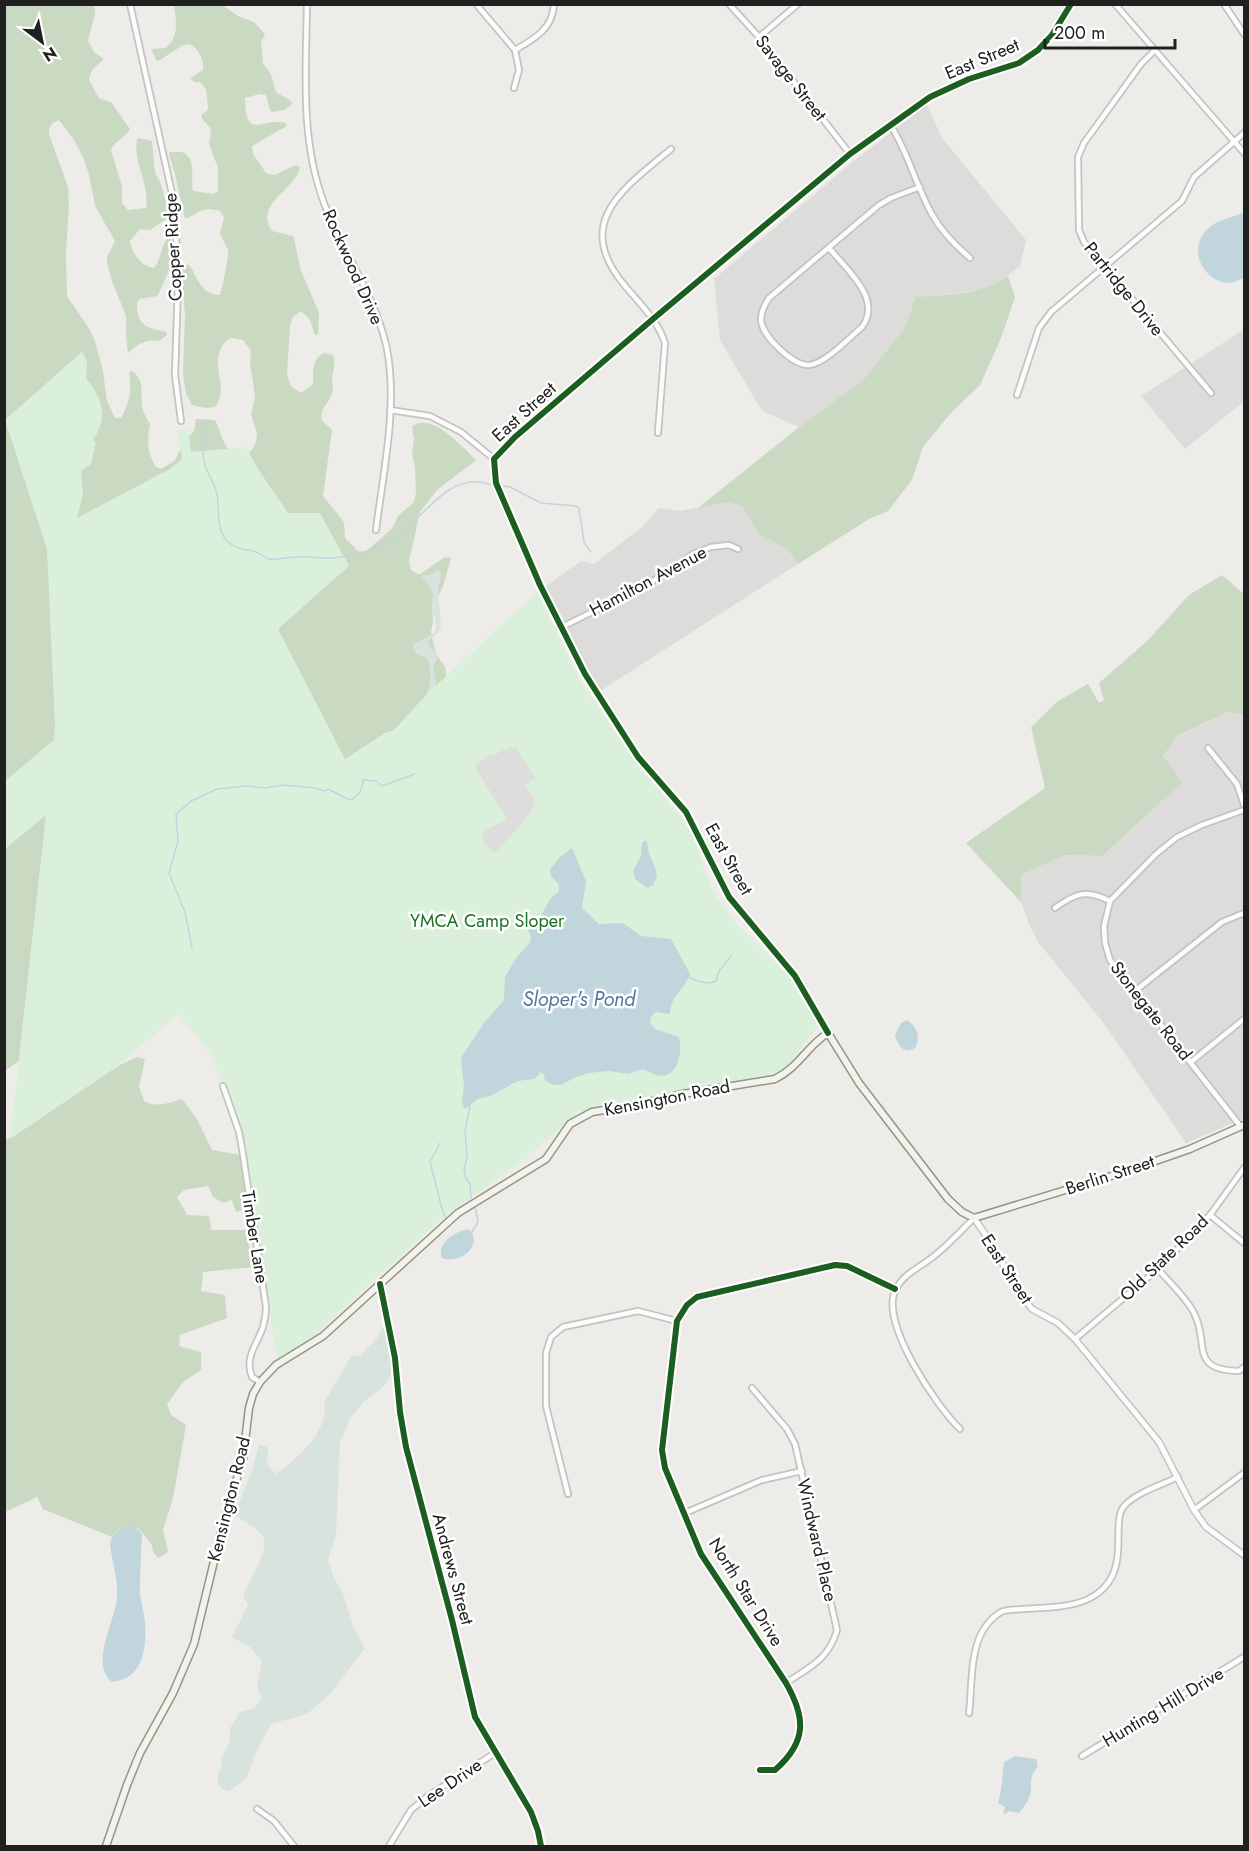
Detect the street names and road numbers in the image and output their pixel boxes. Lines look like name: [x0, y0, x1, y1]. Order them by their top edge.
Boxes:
street label: Savage Street: [749, 29, 833, 127]
street label: East Street: [941, 31, 1024, 86]
street label: Copper Ridge: [157, 192, 189, 302]
street label: Rockwood Drive: [316, 205, 390, 329]
street label: Partridge Drive: [1078, 236, 1170, 342]
street label: East Street: [486, 376, 562, 448]
street label: Hamilton Avenue: [585, 539, 711, 623]
street label: East Street: [699, 818, 760, 900]
street label: Stonegate Road: [1104, 956, 1198, 1066]
street label: Kensington Road: [602, 1073, 732, 1123]
street label: Berlin Street: [1062, 1148, 1158, 1202]
street label: Timber Lane: [235, 1189, 275, 1285]
street label: Old State Road: [1114, 1209, 1214, 1307]
street label: East Street: [975, 1229, 1040, 1310]
street label: Kensington Road: [201, 1434, 257, 1564]
street label: Windward Place: [790, 1476, 844, 1604]
street label: Andrews Street: [426, 1510, 481, 1628]
street label: North Star Drive: [702, 1533, 790, 1651]
street label: Hunting Hill Drive: [1098, 1661, 1228, 1753]
street label: Lee Drive: [413, 1752, 487, 1814]

